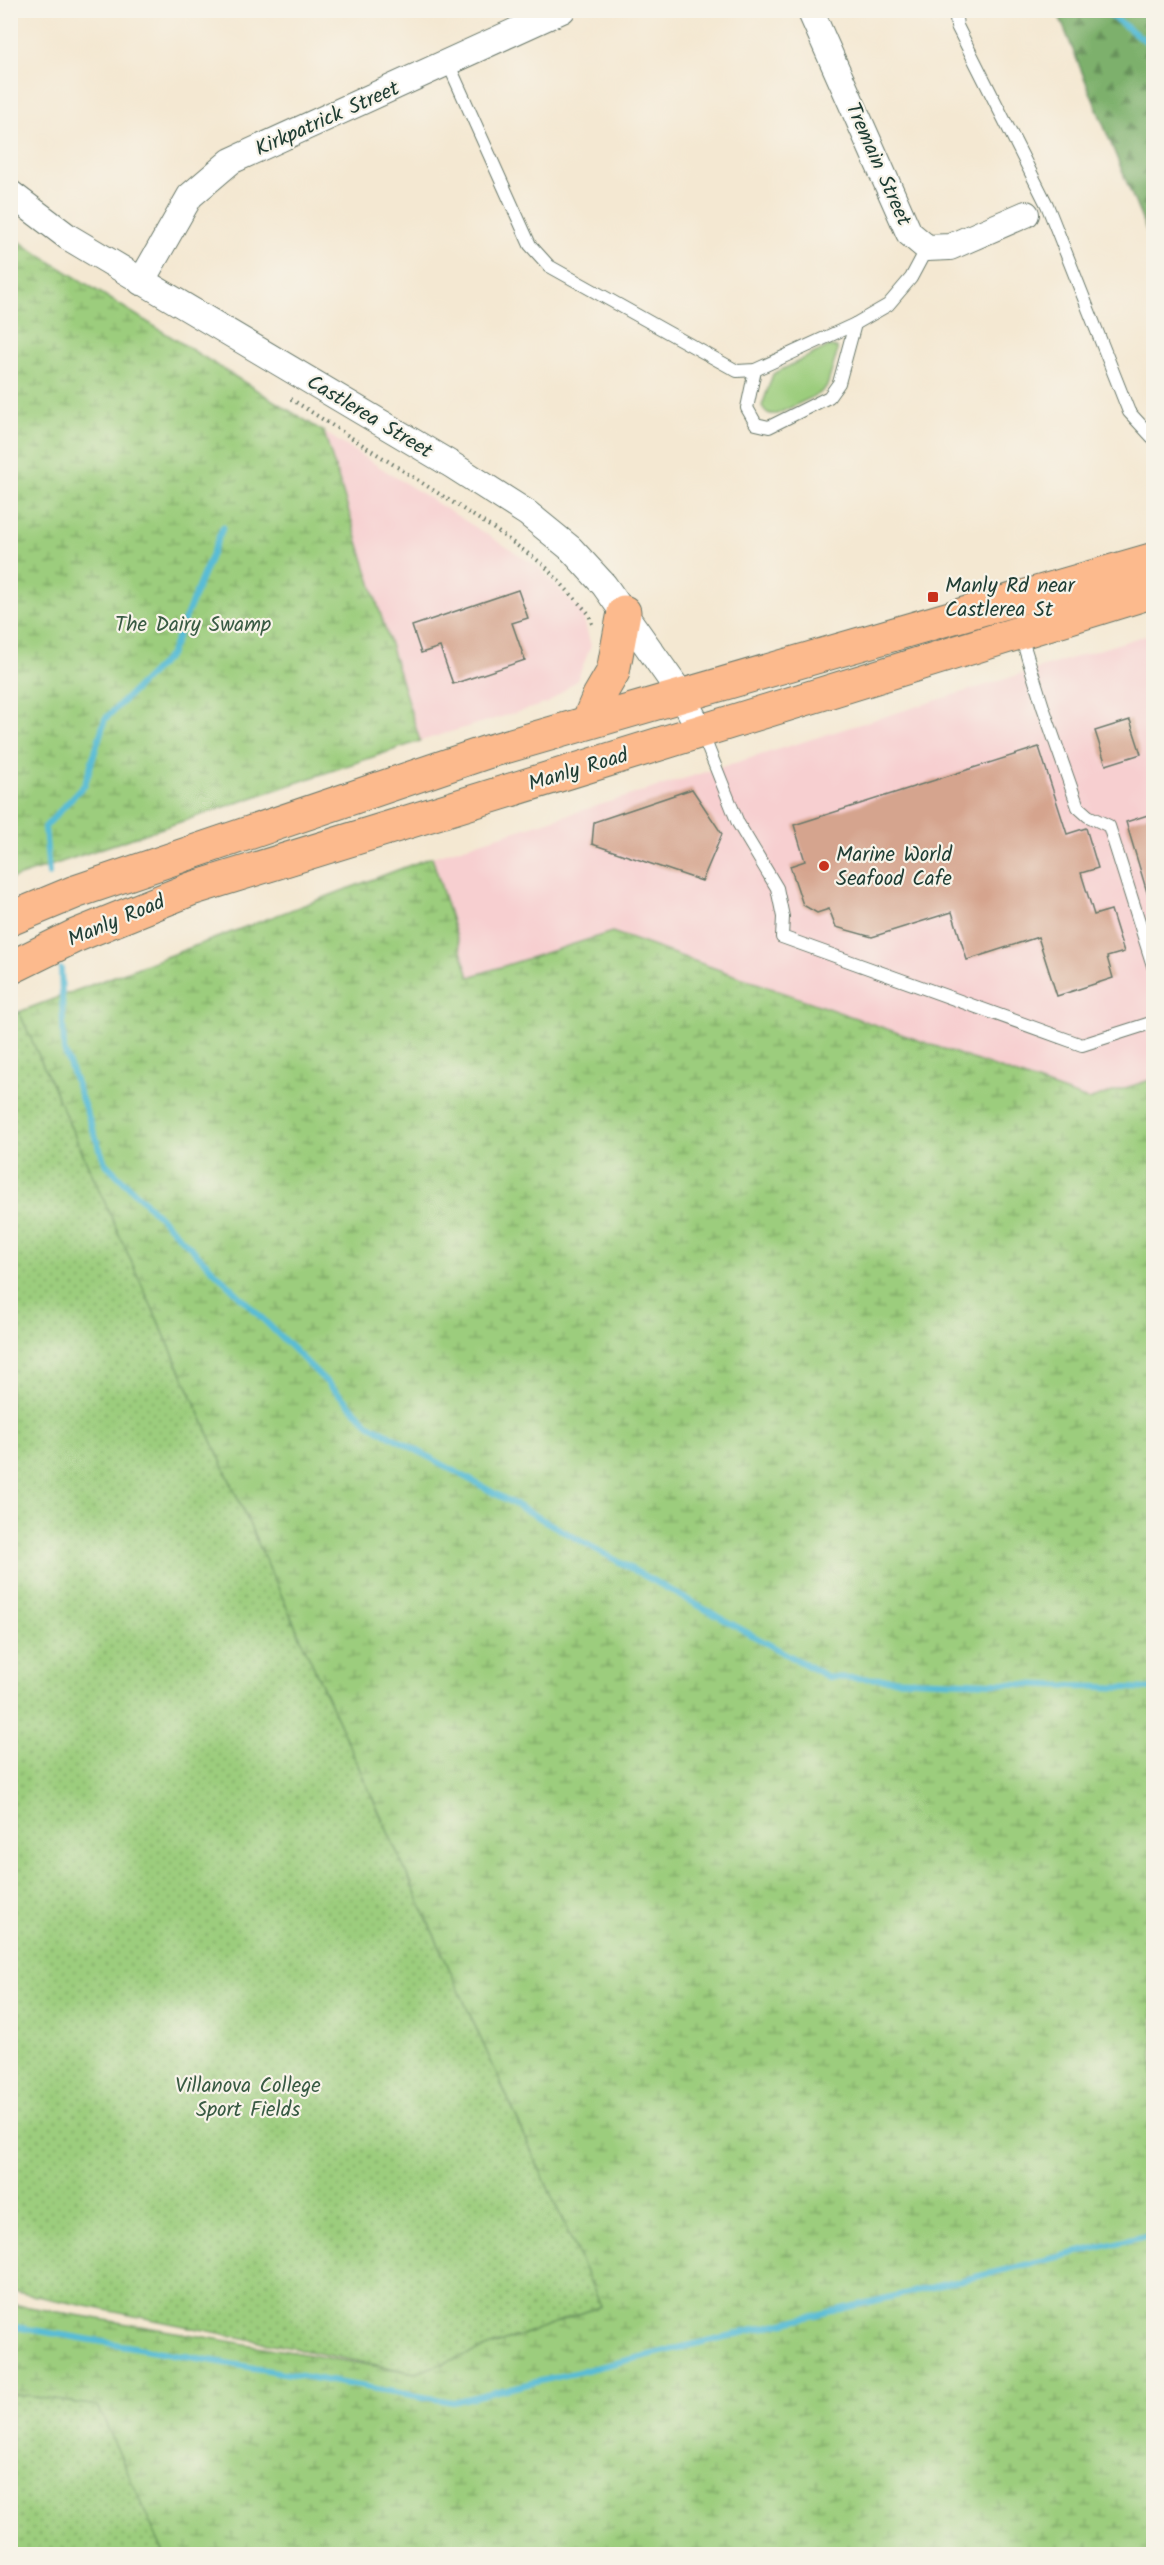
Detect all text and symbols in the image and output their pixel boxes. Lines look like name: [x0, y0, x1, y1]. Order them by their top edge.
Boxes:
street label: Kirkpatrick Street: [250, 72, 406, 166]
street label: Tremain Street: [836, 98, 920, 232]
street label: Castlerea Street: [300, 367, 439, 468]
place label: Manly Rd near Castlerea St: [945, 570, 1076, 627]
marker: Manly Rd near Castlerea St: [926, 590, 940, 604]
park label: The Dairy Swamp: [115, 609, 271, 642]
street label: Manly Road: [524, 739, 633, 801]
place label: Marine World Seafood Cafe: [836, 839, 953, 896]
marker: Marine World Seafood Cafe: [817, 859, 831, 873]
street label: Manly Road: [63, 886, 171, 957]
park label: Villanova College Sport Fields: [175, 2070, 321, 2127]

